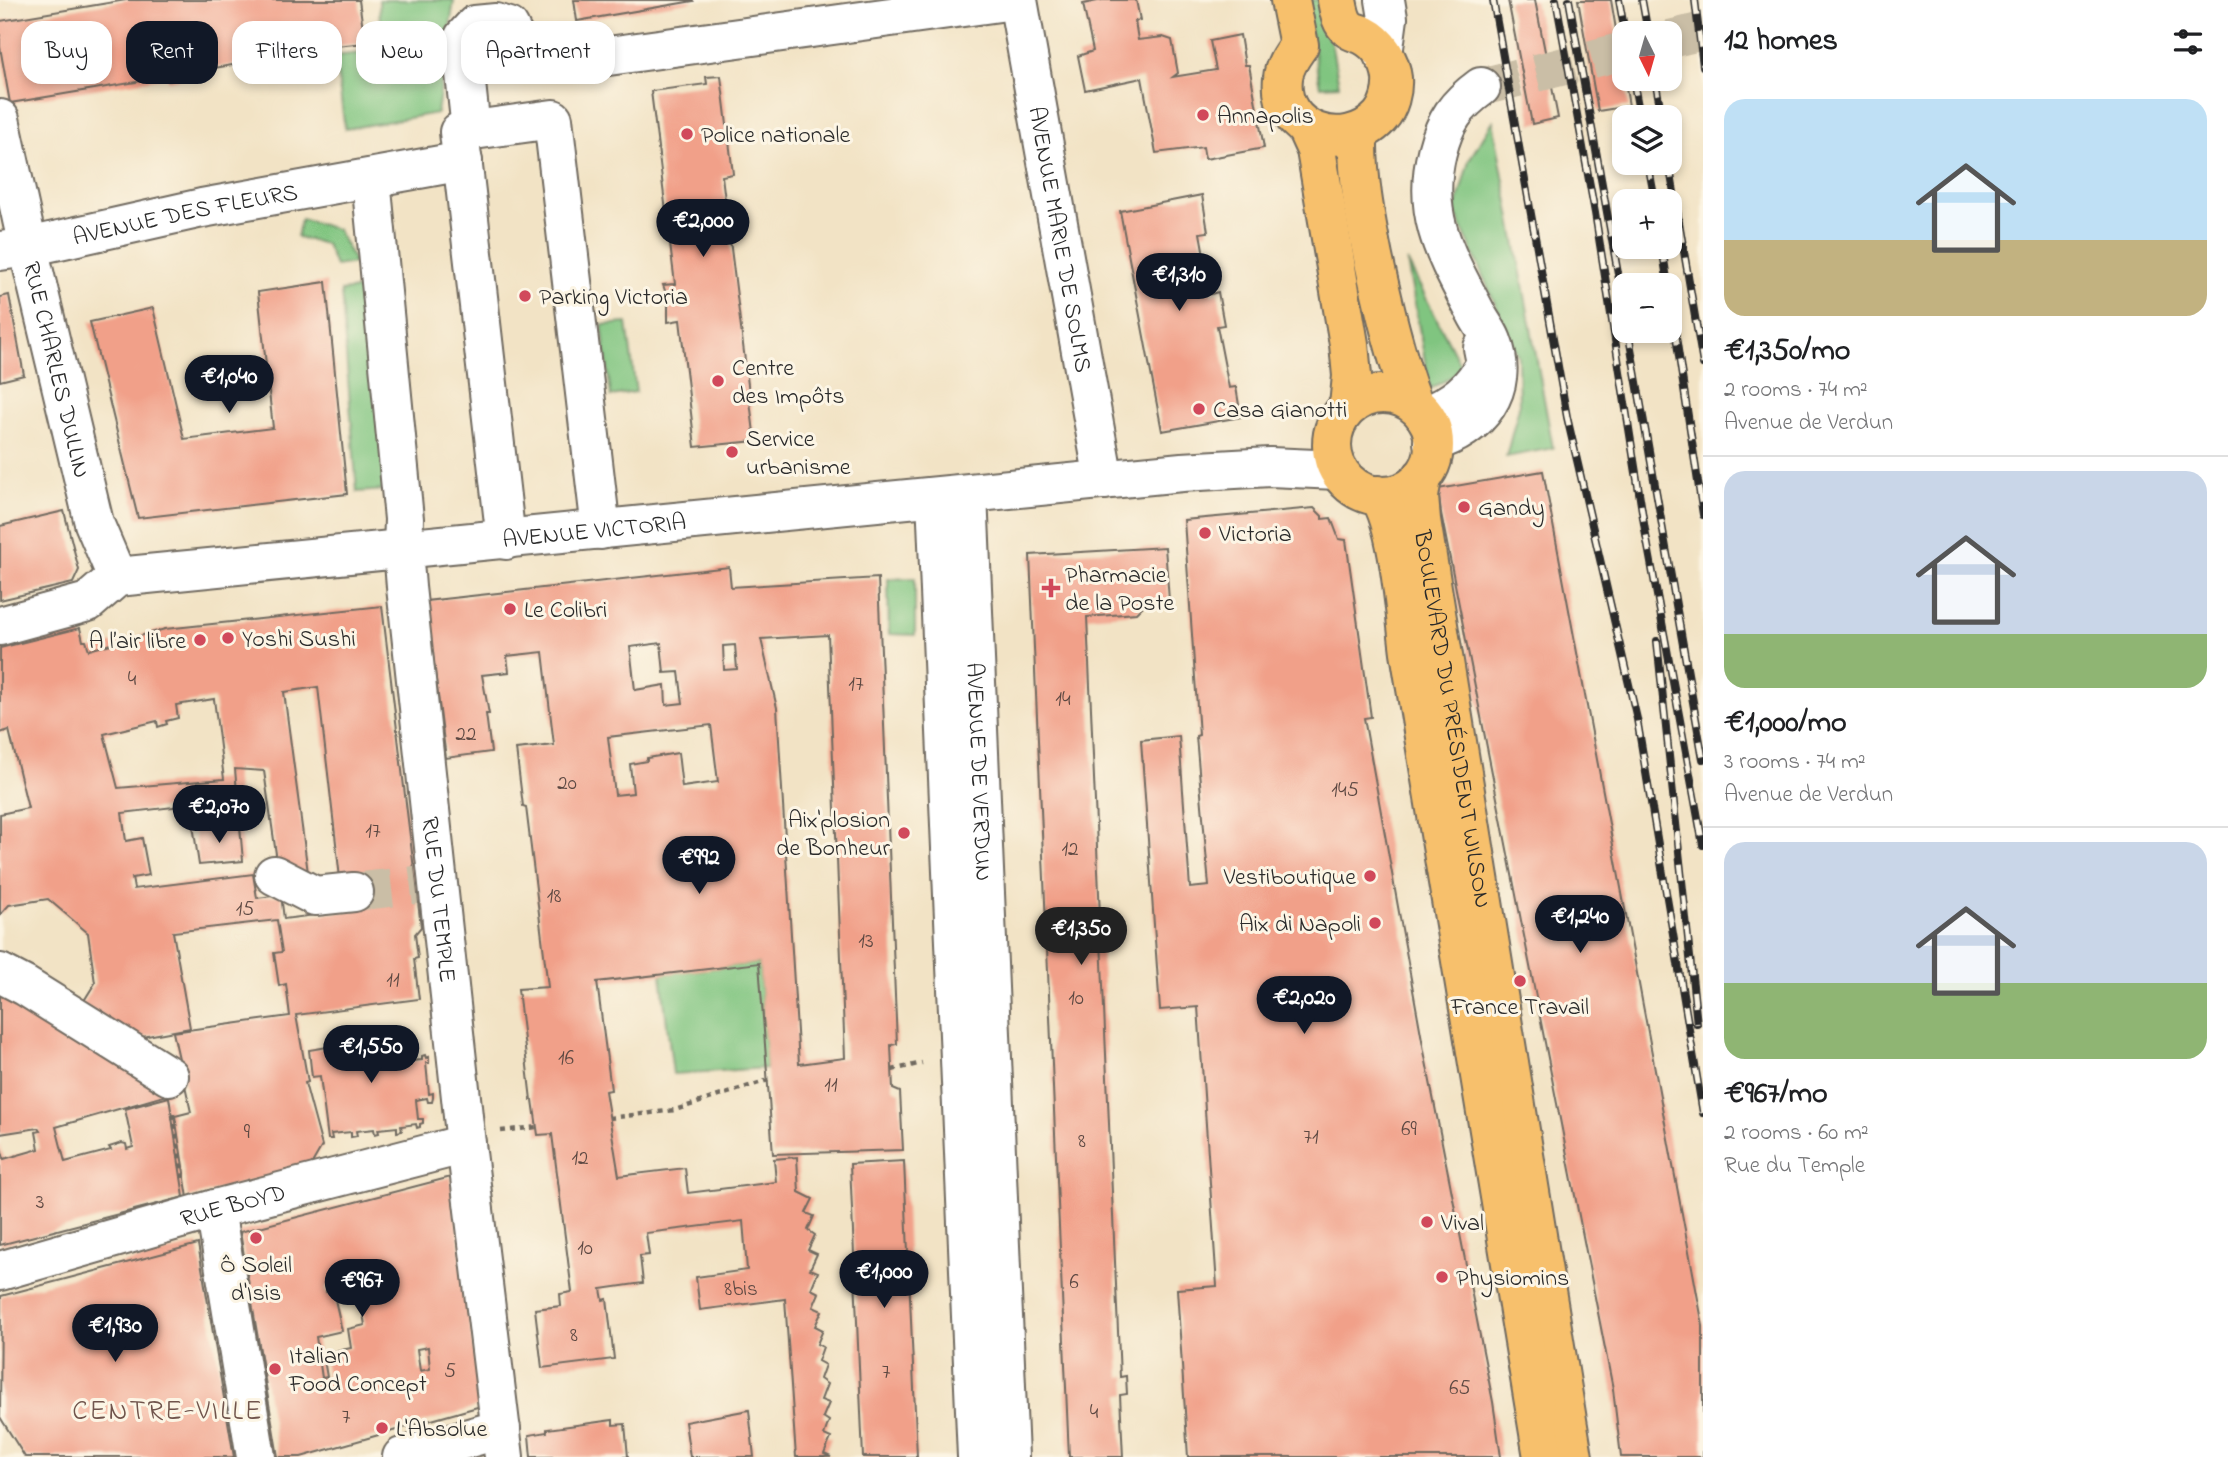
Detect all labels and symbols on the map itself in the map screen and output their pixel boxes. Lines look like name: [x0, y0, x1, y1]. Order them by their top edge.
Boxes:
north arrow: [1612, 21, 1682, 91]
place label: Annapolis: [1217, 100, 1314, 135]
street label: AVENUE MARIE DE SOLMS: [1017, 104, 1099, 375]
marker: Annapolis: [1195, 107, 1211, 123]
place label: Police nationale: [701, 119, 850, 154]
marker: Police nationale: [679, 126, 695, 142]
street label: AVENUE DES FLEURS: [70, 176, 301, 256]
pin: €2,000: [646, 200, 760, 259]
pin: €1,310: [1122, 254, 1236, 313]
street label: RUE CHARLES DULLIN: [12, 258, 98, 482]
place label: Parking Victoria: [539, 281, 688, 316]
marker: Parking Victoria: [517, 288, 533, 304]
place label: Centre des Impôts: [732, 352, 845, 415]
pin: €1,040: [172, 356, 286, 415]
marker: Centre des Impôts: [710, 373, 726, 389]
place label: Casa Gianotti: [1213, 394, 1347, 429]
marker: Casa Gianotti: [1191, 401, 1207, 417]
place label: Service urbanisme: [746, 423, 851, 486]
marker: Service urbanisme: [724, 444, 740, 460]
place label: Gandy: [1478, 492, 1545, 528]
marker: Gandy: [1456, 499, 1472, 515]
street label: AVENUE VICTORIA: [501, 506, 688, 559]
place label: Victoria: [1218, 518, 1292, 553]
marker: Victoria: [1197, 525, 1213, 541]
street label: BOULEVARD DU PRÉSIDENT WILSON: [1403, 527, 1499, 911]
place label: Pharmacie de la Poste: [1065, 559, 1174, 622]
marker: Pharmacie de la Poste: [1043, 580, 1059, 596]
place label: Le Colibri: [524, 594, 607, 629]
marker: Le Colibri: [502, 601, 518, 617]
place label: Yoshi Sushi: [242, 623, 356, 658]
place label: A l’air libre: [89, 625, 186, 660]
marker: Yoshi Sushi: [220, 630, 236, 646]
marker: A l’air libre: [192, 632, 208, 648]
street label: AVENUE DE VERDUN: [955, 662, 999, 882]
house number: 4: [128, 665, 137, 695]
house number: 17: [848, 670, 864, 700]
house number: 14: [1055, 685, 1071, 715]
house number: 22: [456, 720, 476, 750]
house number: 20: [557, 769, 577, 799]
house number: 145: [1331, 776, 1359, 806]
pin: €2,070: [162, 786, 276, 845]
place label: Aix'plosion de Bonheur: [776, 804, 891, 867]
street label: RUE DU TEMPLE: [411, 815, 463, 984]
house number: 17: [365, 817, 381, 847]
marker: Aix'plosion de Bonheur: [896, 825, 912, 841]
house number: 12: [1061, 835, 1079, 865]
pin: €992: [658, 836, 740, 896]
place label: Vestiboutique: [1223, 861, 1356, 896]
marker: Vestiboutique: [1362, 868, 1378, 884]
house number: 18: [547, 882, 561, 912]
house number: 15: [236, 895, 254, 925]
pin: €1,240: [1523, 895, 1637, 955]
pin: €1,350: [1024, 908, 1138, 967]
place label: Aix di Napoli: [1239, 908, 1361, 943]
marker: Aix di Napoli: [1367, 915, 1383, 931]
house number: 13: [858, 927, 874, 957]
house number: 11: [386, 966, 400, 996]
marker: France Travail: [1512, 973, 1528, 989]
pin: €2,020: [1247, 976, 1361, 1036]
house number: 10: [1068, 984, 1084, 1014]
place label: France Travail: [1450, 991, 1589, 1026]
pin: €1,550: [314, 1026, 428, 1085]
house number: 16: [558, 1044, 574, 1074]
house number: 11: [824, 1071, 838, 1101]
house number: 69: [1401, 1115, 1417, 1145]
house number: 9: [244, 1118, 251, 1148]
house number: 71: [1303, 1123, 1319, 1153]
house number: 8: [1078, 1127, 1086, 1157]
house number: 12: [571, 1144, 589, 1174]
street label: RUE BOYD: [177, 1176, 290, 1238]
house number: 3: [36, 1188, 44, 1218]
place label: Vival: [1440, 1207, 1484, 1242]
marker: Vival: [1419, 1214, 1435, 1230]
marker: Ô Soleil d'Isis: [248, 1230, 264, 1246]
house number: 10: [577, 1234, 593, 1264]
place label: Ô Soleil d'Isis: [220, 1249, 292, 1312]
pin: €1,000: [827, 1250, 941, 1310]
pin: €967: [321, 1260, 403, 1319]
place label: Physiomins: [1456, 1262, 1569, 1298]
house number: 6: [1069, 1268, 1079, 1298]
marker: Physiomins: [1434, 1269, 1450, 1285]
house number: 8bis: [724, 1275, 758, 1305]
pin: €1,930: [58, 1304, 172, 1364]
house number: 8: [570, 1321, 578, 1351]
place label: Italian Food Concept: [288, 1340, 427, 1403]
house number: 5: [444, 1357, 456, 1387]
house number: 7: [882, 1358, 891, 1388]
marker: Italian Food Concept: [267, 1361, 283, 1377]
house number: 65: [1449, 1374, 1471, 1404]
district label: CENTRE-VILLE: [72, 1392, 264, 1433]
house number: 4: [1090, 1398, 1099, 1428]
house number: 7: [342, 1403, 351, 1433]
place label: L'Absolue: [396, 1413, 487, 1448]
marker: L'Absolue: [374, 1420, 390, 1436]

